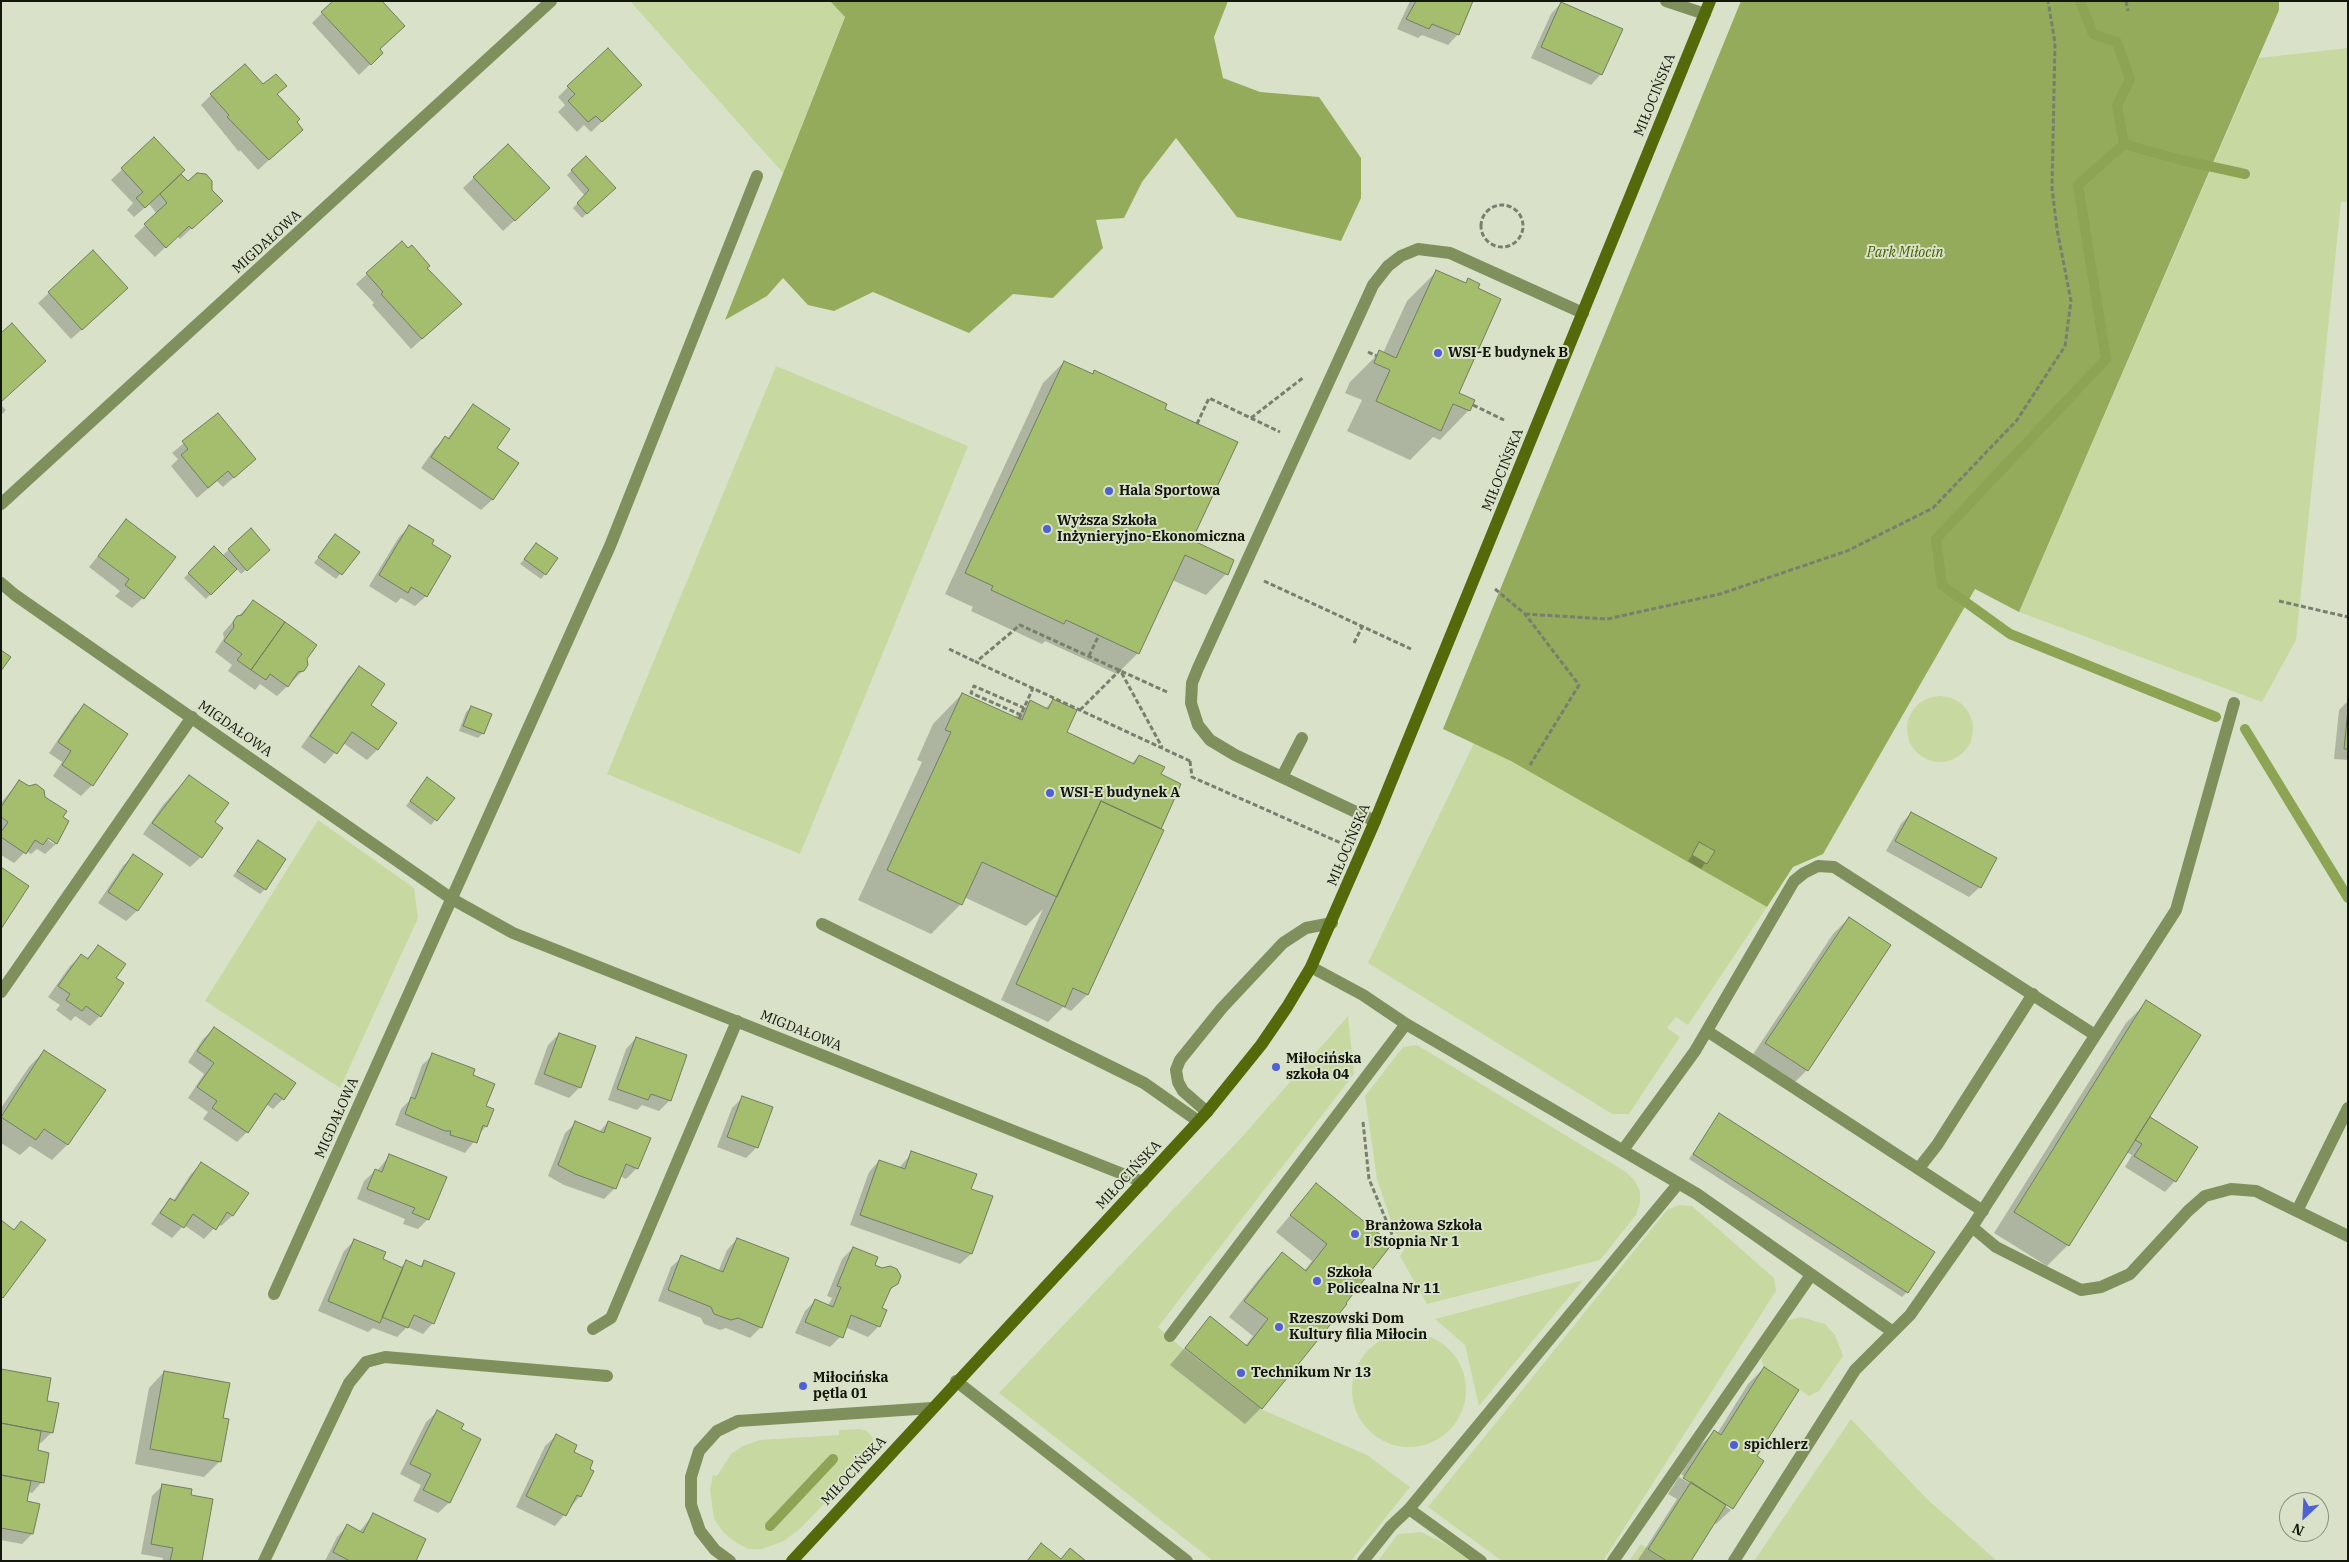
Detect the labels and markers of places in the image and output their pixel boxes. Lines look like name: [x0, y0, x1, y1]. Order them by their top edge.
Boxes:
place label: WSI-E budynek B: [1448, 345, 1568, 361]
marker: WSI-E budynek B: [1432, 347, 1444, 359]
place label: Hala Sportowa: [1119, 483, 1220, 499]
marker: Hala Sportowa: [1103, 485, 1115, 497]
place label: Wyższa Szkoła Inżynieryjno-Ekonomiczna: [1057, 513, 1245, 546]
marker: Wyższa Szkoła Inżynieryjno-Ekonomiczna: [1041, 523, 1053, 535]
place label: WSI-E budynek A: [1060, 785, 1180, 801]
marker: WSI-E budynek A: [1044, 787, 1056, 799]
place label: Miłocińska szkoła 04: [1286, 1051, 1361, 1084]
marker: Miłocińska szkoła 04: [1270, 1061, 1282, 1073]
place label: Branżowa Szkoła I Stopnia Nr 1: [1365, 1218, 1482, 1250]
marker: Branżowa Szkoła I Stopnia Nr 1: [1349, 1228, 1361, 1240]
place label: Szkoła Policealna Nr 11: [1327, 1265, 1440, 1298]
marker: Szkoła Policealna Nr 11: [1311, 1275, 1323, 1287]
place label: Rzeszowski Dom Kultury filia Miłocin: [1289, 1311, 1427, 1344]
marker: Rzeszowski Dom Kultury filia Miłocin: [1273, 1321, 1285, 1333]
place label: Technikum Nr 13: [1251, 1365, 1371, 1381]
marker: Technikum Nr 13: [1235, 1367, 1247, 1379]
place label: Miłocińska pętla 01: [813, 1370, 888, 1402]
marker: Miłocińska pętla 01: [797, 1380, 809, 1392]
place label: spichlerz: [1744, 1437, 1808, 1453]
marker: spichlerz: [1728, 1439, 1740, 1451]

